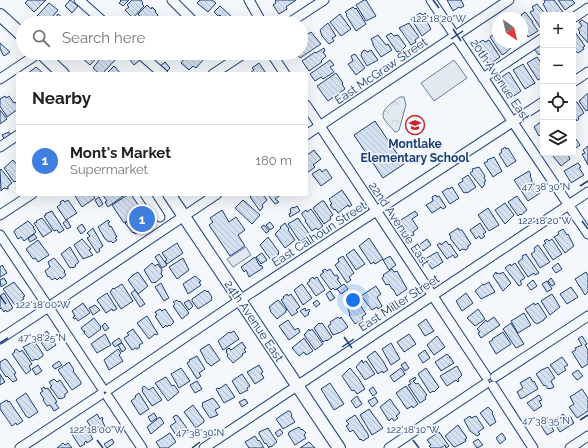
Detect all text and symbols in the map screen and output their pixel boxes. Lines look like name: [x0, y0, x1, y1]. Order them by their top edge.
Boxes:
north arrow: [492, 12, 528, 48]
map controls: [540, 12, 576, 156]
button: +: [540, 12, 576, 48]
text: 122°18'20"W: [412, 13, 467, 24]
search box: [16, 16, 308, 60]
icon: search: [30, 27, 52, 49]
text: Search here: [62, 29, 145, 47]
street label: East McGraw Street: [332, 35, 430, 107]
street label: 20th Avenue East: [467, 36, 533, 124]
button: −: [540, 48, 576, 84]
button: locate: [540, 84, 576, 120]
text: Nearby: [32, 88, 91, 108]
school or university icon: Montlake Elementary School: [404, 114, 426, 136]
button: layers: [540, 120, 576, 156]
place label: Montlake Elementary School: [361, 137, 470, 165]
text: Mont's Market: [70, 144, 171, 162]
text: 1: [42, 153, 48, 168]
text: 180 m: [256, 153, 292, 168]
text: Supermarket: [70, 162, 148, 177]
street label: 22nd Avenue East: [366, 179, 432, 269]
text: 47°38'30"N: [522, 181, 570, 192]
street label: East Calhoun Street: [269, 198, 369, 270]
pin: 1: [129, 204, 155, 234]
text: 122°18'20"W: [518, 215, 573, 226]
street label: East Miller Street: [356, 272, 442, 334]
street label: 24th Avenue East: [222, 278, 286, 364]
your location: [343, 290, 363, 310]
text: 122°18'00"W: [16, 299, 71, 310]
text: 47°38'25"N: [18, 332, 66, 343]
text: 47°38'35"N: [522, 415, 570, 426]
text: 122°18'00"W: [70, 424, 125, 435]
text: 122°18'10"W: [386, 424, 440, 435]
text: 47°38'30"N: [176, 427, 224, 438]

